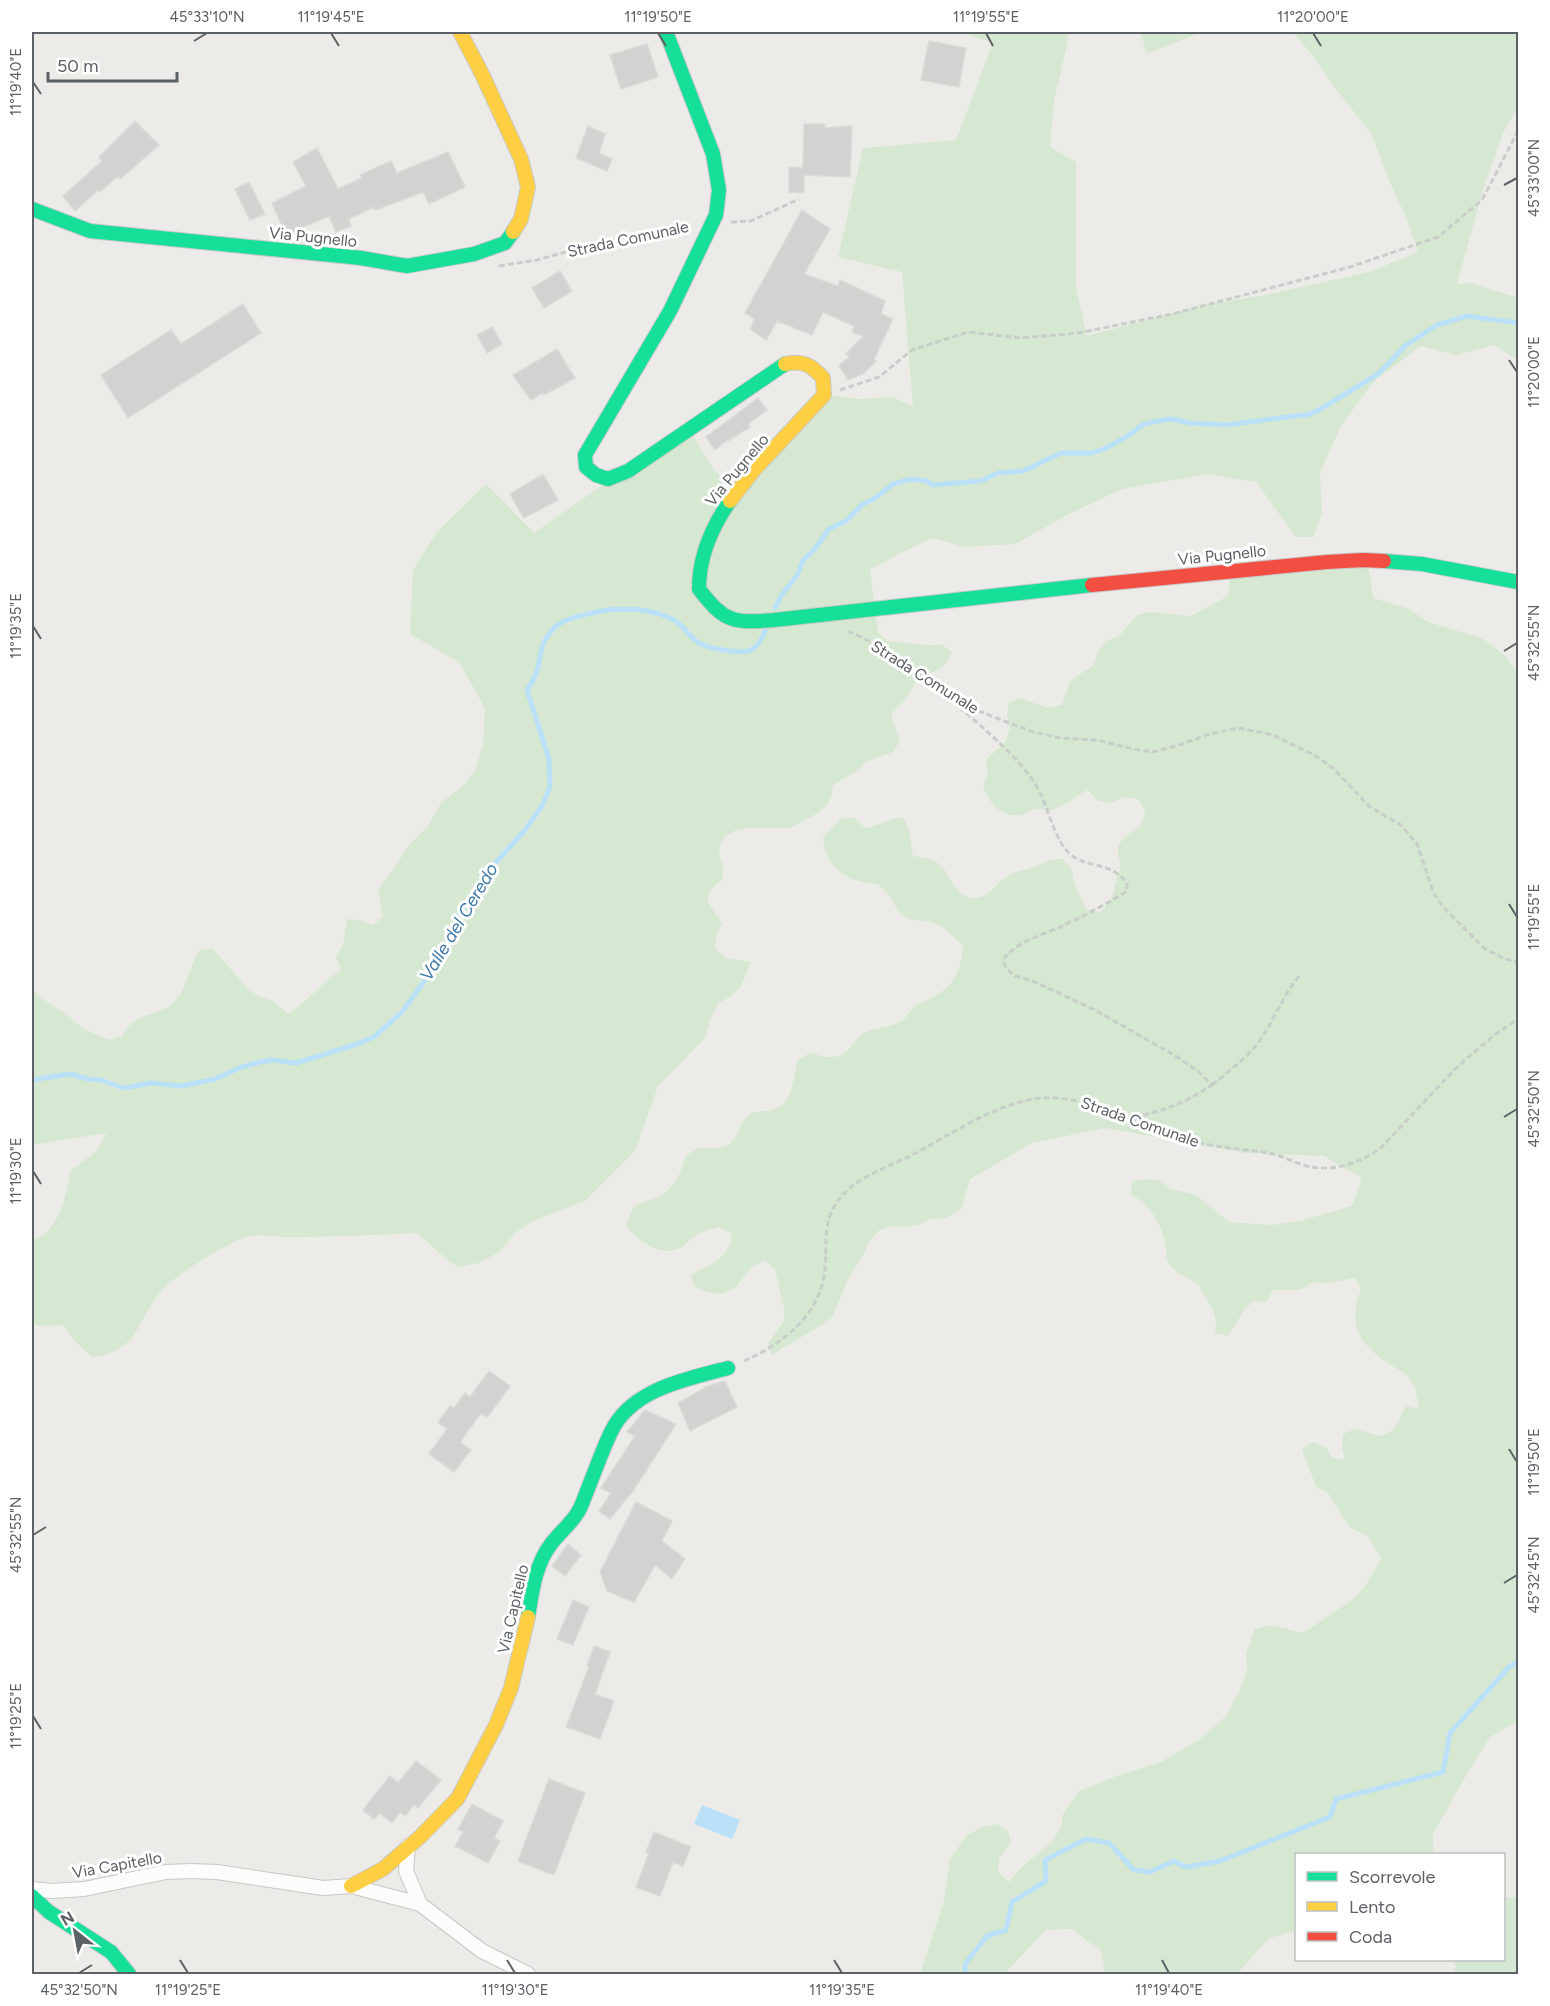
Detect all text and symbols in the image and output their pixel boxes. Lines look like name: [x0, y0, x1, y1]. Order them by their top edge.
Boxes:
text: 45°33'10"N: [169, 8, 245, 26]
text: 11°19'45"E: [297, 8, 365, 26]
text: 11°19'50"E: [624, 8, 692, 26]
text: 11°19'55"E: [953, 8, 1019, 26]
text: 11°20'00"E: [1277, 8, 1349, 26]
scale bar: [48, 45, 177, 83]
text: 11°19'40"E: [7, 48, 25, 116]
text: 50 m: [57, 55, 99, 77]
text: 45°33'00"N: [1525, 139, 1543, 217]
street label: Strada Comunale: [566, 217, 691, 261]
street label: Via Pugnello: [268, 223, 358, 251]
text: 11°20'00"E: [1525, 336, 1543, 408]
street label: Via Pugnello: [701, 430, 773, 510]
street label: Via Pugnello: [1177, 541, 1267, 569]
text: 11°19'35"E: [7, 593, 25, 659]
text: 45°32'55"N: [1525, 605, 1543, 681]
street label: Strada Comunale: [868, 636, 983, 718]
water label: Valle del Ceredo: [415, 859, 503, 985]
text: 11°19'55"E: [1525, 884, 1543, 950]
text: 45°32'50"N: [1525, 1070, 1543, 1148]
street label: Strada Comunale: [1078, 1093, 1202, 1151]
text: 11°19'30"E: [7, 1137, 25, 1205]
text: 11°19'50"E: [1525, 1428, 1543, 1496]
text: 45°32'55"N: [7, 1497, 25, 1573]
text: 45°32'45"N: [1525, 1536, 1543, 1614]
street label: Via Capitello: [494, 1563, 532, 1655]
text: 11°19'25"E: [7, 1683, 25, 1749]
street label: Via Capitello: [71, 1848, 163, 1882]
legend: [1295, 1853, 1505, 1961]
text: Scorrevole: [1349, 1866, 1436, 1888]
text: Lento: [1349, 1896, 1395, 1918]
north arrow: [45, 1901, 105, 1961]
text: N: [57, 1907, 78, 1930]
text: Coda: [1349, 1926, 1392, 1948]
text: 45°32'50"N: [40, 1981, 118, 1999]
text: 11°19'25"E: [155, 1981, 221, 1999]
text: 11°19'30"E: [481, 1981, 549, 1999]
text: 11°19'35"E: [809, 1981, 875, 1999]
text: 11°19'40"E: [1135, 1981, 1203, 1999]

